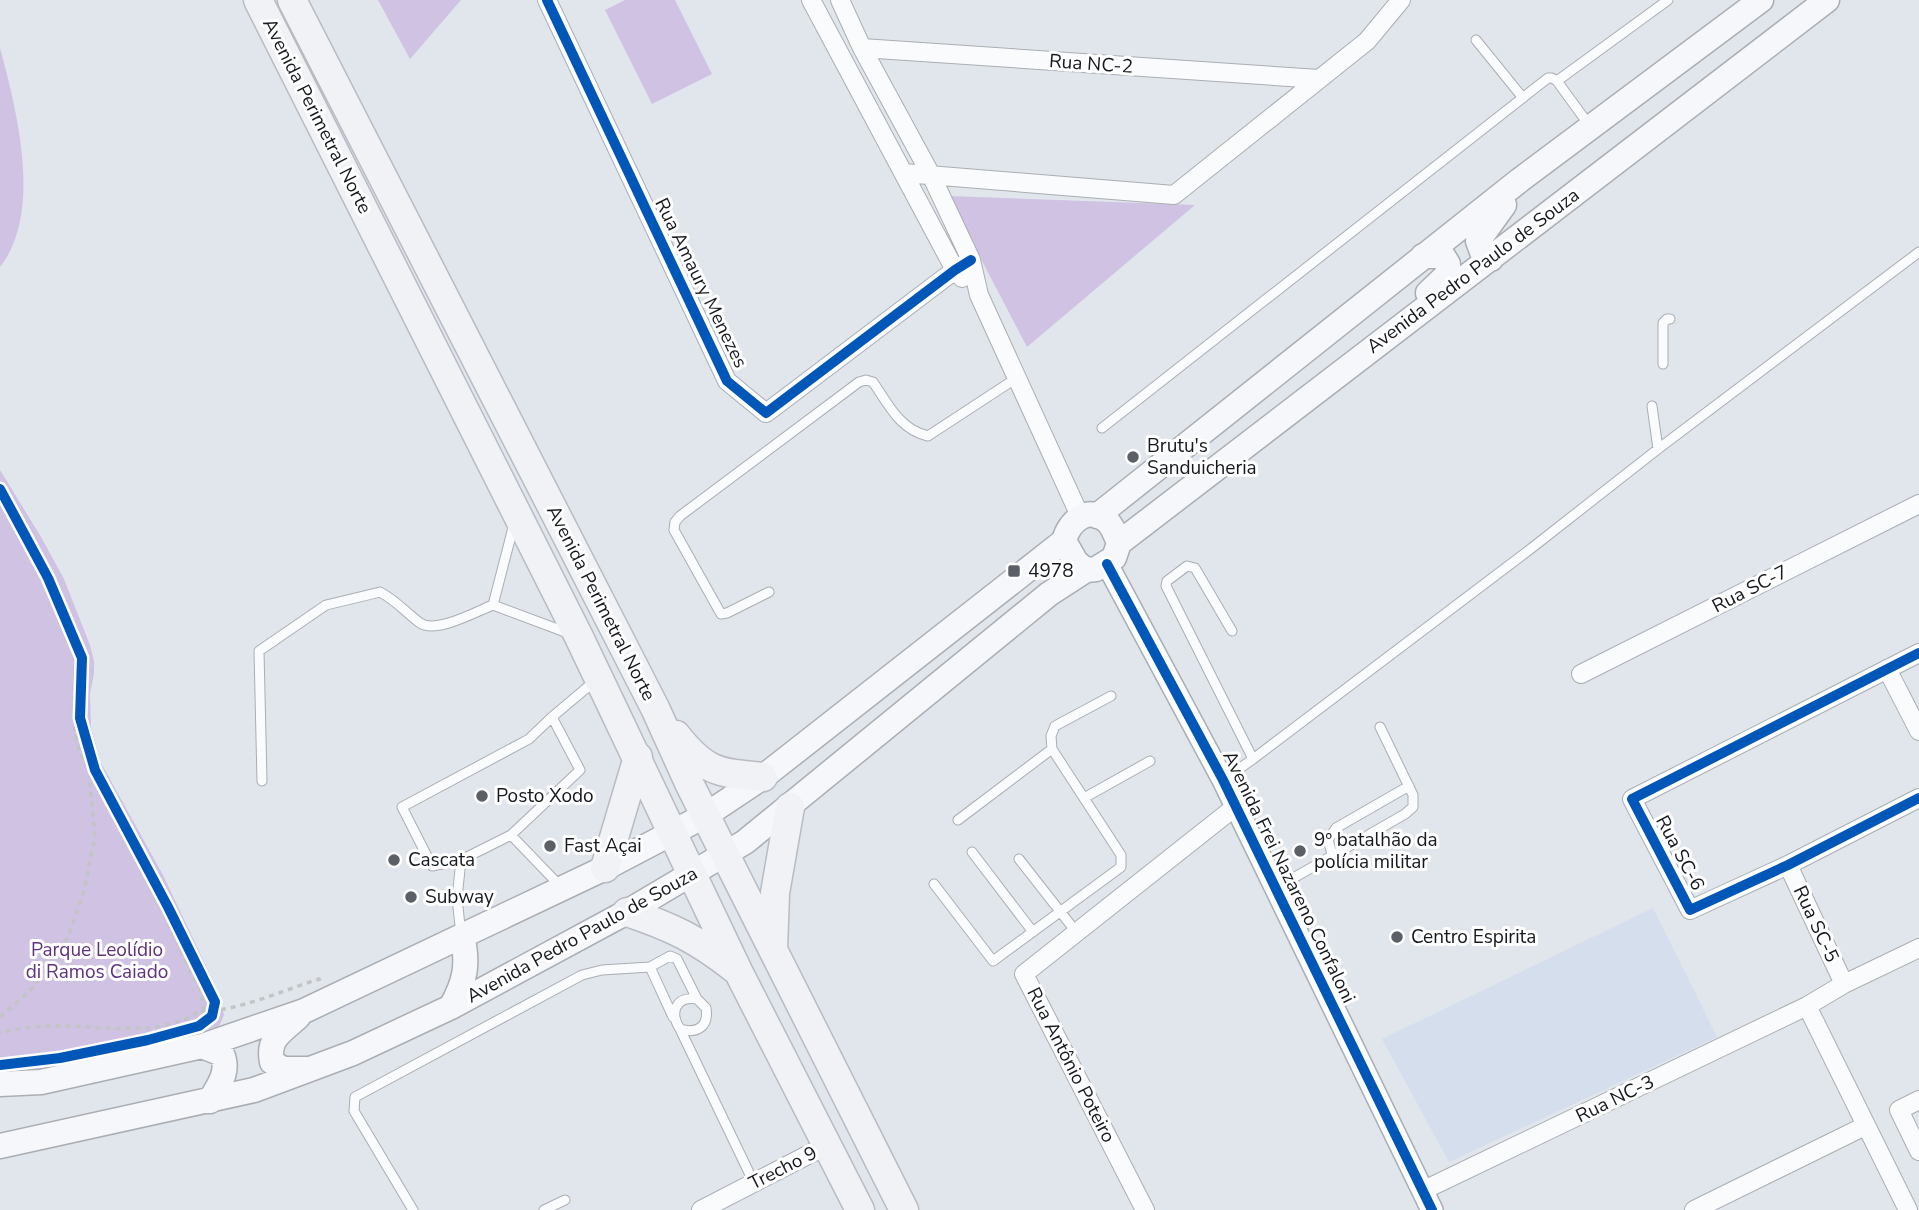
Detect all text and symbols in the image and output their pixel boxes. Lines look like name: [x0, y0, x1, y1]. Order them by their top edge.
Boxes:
street label: Avenida Perimetral Norte: [256, 14, 378, 218]
street label: Rua NC-2: [1048, 48, 1134, 80]
street label: Avenida Pedro Paulo de Souza: [1361, 182, 1585, 360]
street label: Rua Amaury Menezes: [648, 194, 754, 372]
place label: Brutu's Sanduicheria: [1147, 433, 1257, 481]
marker: Brutu's Sanduicheria: [1125, 449, 1141, 465]
street label: Avenida Perimetral Norte: [540, 501, 662, 705]
place label: 4978: [1028, 558, 1074, 584]
street label: Rua SC-7: [1708, 559, 1792, 619]
marker: 4978: [1006, 563, 1022, 579]
street label: Avenida Frei Nazareno Confaloni: [1216, 747, 1362, 1007]
place label: Posto Xodo: [496, 783, 594, 809]
marker: Posto Xodo: [474, 788, 490, 804]
street label: Rua SC-6: [1649, 811, 1711, 895]
place label: 9º batalhão da polícia militar: [1314, 827, 1438, 875]
place label: Fast Açai: [564, 833, 642, 859]
marker: Fast Açai: [542, 838, 558, 854]
marker: 9º batalhão da polícia militar: [1292, 843, 1308, 859]
place label: Cascata: [408, 847, 475, 873]
marker: Cascata: [386, 852, 402, 868]
street label: Avenida Pedro Paulo de Souza: [462, 861, 702, 1009]
street label: Rua SC-5: [1787, 881, 1845, 967]
place label: Subway: [425, 884, 494, 910]
marker: Subway: [403, 889, 419, 905]
place label: Centro Espirita: [1411, 924, 1536, 950]
marker: Centro Espirita: [1389, 929, 1405, 945]
park label: Parque Leolídio di Ramos Caiado: [26, 937, 168, 985]
street label: Rua Antônio Poteiro: [1021, 983, 1121, 1147]
street label: Rua NC-3: [1572, 1069, 1658, 1129]
street label: Trecho 9: [744, 1140, 822, 1196]

